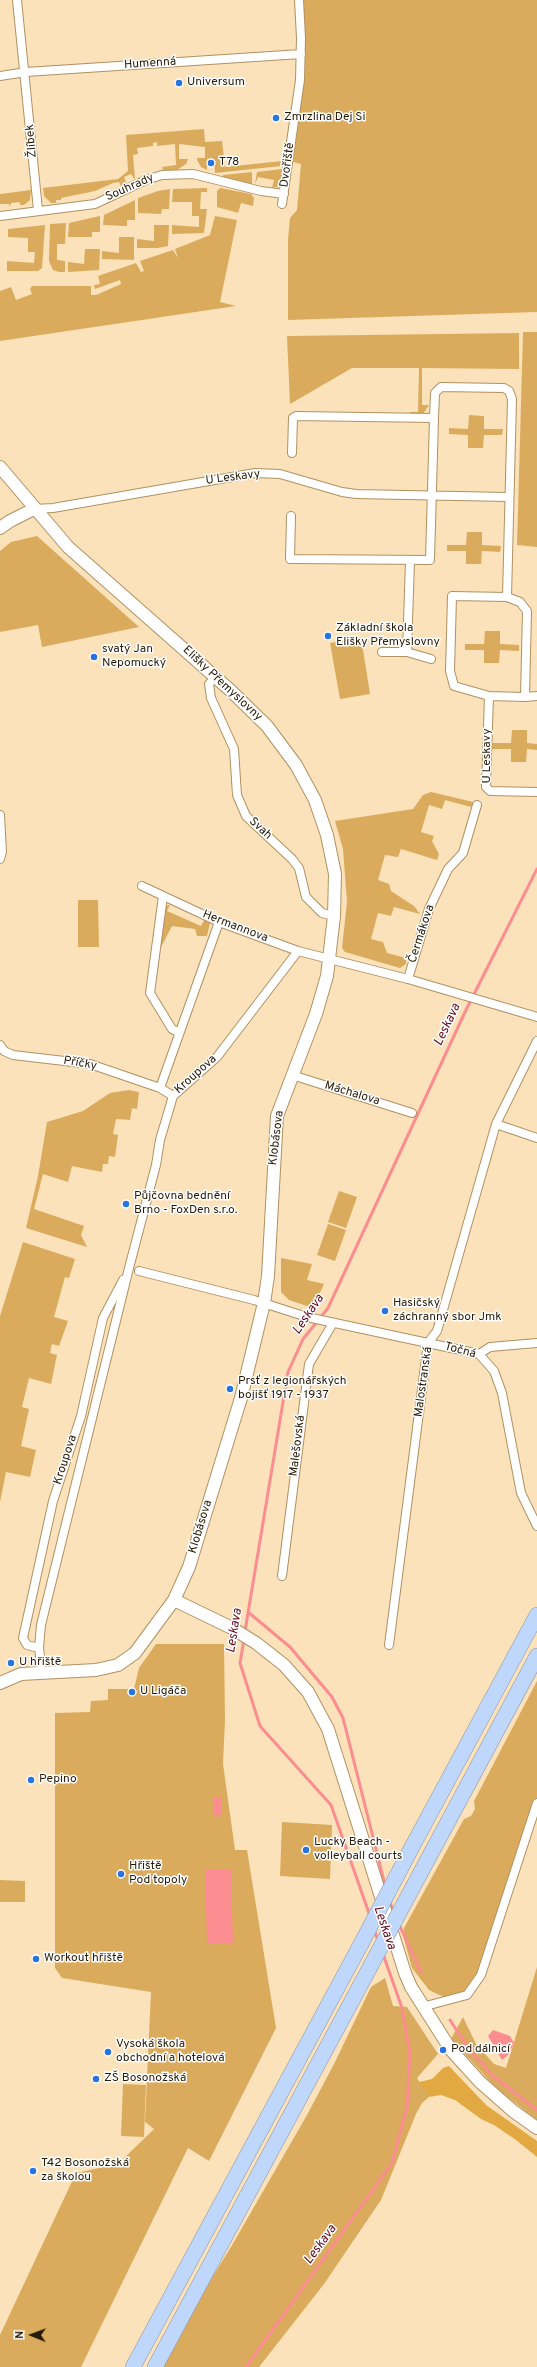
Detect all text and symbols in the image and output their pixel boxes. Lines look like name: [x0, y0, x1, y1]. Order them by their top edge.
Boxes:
street label: Humenná: [123, 55, 177, 73]
place label: Universum: [187, 76, 245, 90]
marker: Universum: [174, 78, 184, 88]
place label: Zmrzlina Dej Si: [284, 111, 365, 125]
marker: Zmrzlina Dej Si: [271, 113, 281, 123]
street label: Žlíbek: [23, 124, 41, 158]
street label: Dvořiště: [278, 142, 298, 188]
place label: T78: [219, 156, 239, 170]
marker: T78: [206, 158, 216, 168]
street label: Souhrady: [104, 171, 156, 205]
street label: U Leskavy: [205, 468, 261, 488]
place label: Základní škola Elišky Přemyslovny: [336, 622, 440, 650]
marker: Základní škola Elišky Přemyslovny: [323, 631, 333, 641]
place label: svatý Jan Nepomucký: [102, 643, 166, 671]
street label: Elišky Přemyslovny: [179, 643, 265, 725]
marker: svatý Jan Nepomucký: [89, 652, 99, 662]
street label: U Leskavy: [481, 729, 495, 783]
street label: Svah: [246, 815, 274, 843]
street label: Čermákova: [406, 903, 438, 965]
street label: Hermannova: [200, 908, 270, 946]
water label: Leskava: [431, 1001, 465, 1049]
street label: Kroupova: [172, 1052, 220, 1098]
street label: Příčky: [62, 1054, 98, 1074]
street label: Máchalova: [323, 1079, 381, 1109]
street label: Klobásova: [266, 1110, 288, 1166]
place label: Půjčovna bednění Brno - FoxDen s.r.o.: [134, 1190, 237, 1218]
marker: Půjčovna bednění Brno - FoxDen s.r.o.: [121, 1199, 131, 1209]
water label: Leskava: [290, 1292, 328, 1338]
place label: Hasičský záchranný sbor Jmk: [393, 1297, 502, 1325]
marker: Hasičský záchranný sbor Jmk: [380, 1306, 390, 1316]
street label: Točná: [443, 1340, 477, 1362]
street label: Malostranská: [412, 1346, 436, 1418]
place label: Prsť z legionářských bojišť 1917 - 1937: [238, 1375, 347, 1403]
marker: Prsť z legionářských bojišť 1917 - 1937: [225, 1384, 235, 1394]
street label: Malešovská: [287, 1415, 309, 1477]
street label: Kroupova: [51, 1433, 81, 1487]
street label: Klobásova: [186, 1499, 216, 1555]
water label: Leskava: [224, 1608, 246, 1654]
place label: U hřiště: [19, 1656, 61, 1670]
marker: U hřiště: [6, 1658, 16, 1668]
place label: U Ligáča: [140, 1685, 186, 1699]
marker: U Ligáča: [127, 1687, 137, 1697]
place label: Pepino: [39, 1773, 77, 1787]
marker: Pepino: [26, 1775, 36, 1785]
place label: Lucky Beach - volleyball courts: [314, 1836, 402, 1864]
marker: Lucky Beach - volleyball courts: [301, 1845, 311, 1855]
place label: Hřiště Pod topoly: [129, 1860, 187, 1888]
marker: Hřiště Pod topoly: [116, 1869, 126, 1879]
water label: Leskava: [369, 1904, 399, 1952]
place label: Workout hřiště: [44, 1952, 123, 1966]
marker: Workout hřiště: [31, 1954, 41, 1964]
place label: Vysoká škola obchodní a hotelová: [116, 2038, 225, 2066]
place label: Pod dálnicí: [451, 2043, 510, 2057]
marker: Pod dálnicí: [438, 2045, 448, 2055]
marker: Vysoká škola obchodní a hotelová: [103, 2047, 113, 2057]
place label: ZŠ Bosonožská: [104, 2072, 186, 2086]
marker: ZŠ Bosonožská: [91, 2074, 101, 2084]
place label: T42 Bosonožská za školou: [41, 2157, 129, 2185]
marker: T42 Bosonožská za školou: [28, 2166, 38, 2176]
water label: Leskava: [301, 2222, 341, 2268]
north arrow: [12, 2315, 52, 2355]
text: N: [13, 2331, 27, 2339]

